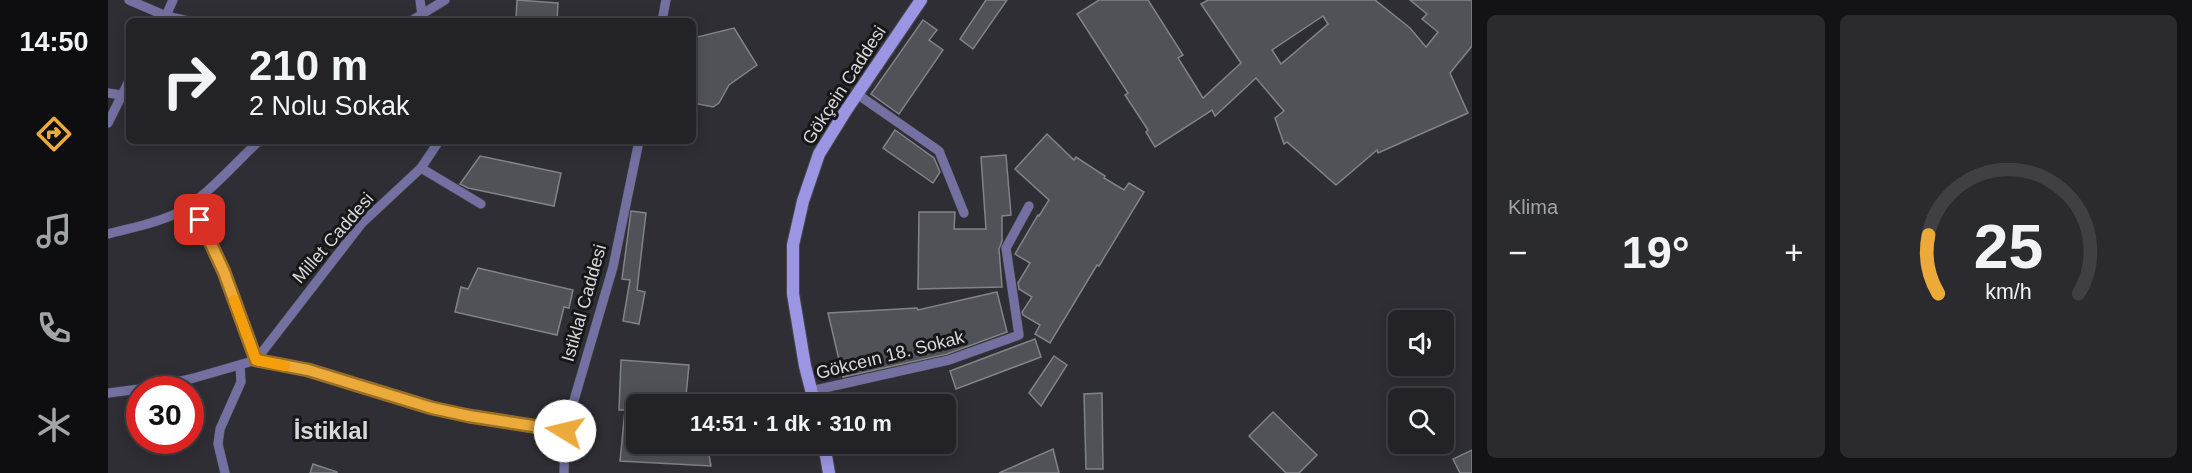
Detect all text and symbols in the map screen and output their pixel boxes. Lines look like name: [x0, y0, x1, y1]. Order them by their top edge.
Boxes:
street label: Gökçein Caddesi: [798, 22, 890, 148]
text: 14:50: [19, 27, 89, 57]
icon: right: [150, 42, 228, 120]
text: 210 m: [249, 42, 368, 89]
text: 2 Nolu Sokak: [249, 91, 410, 121]
icon: directions: [33, 113, 75, 155]
street label: Millet Caddesi: [288, 189, 378, 287]
pin: [174, 194, 225, 245]
text: Klima: [1508, 196, 1558, 218]
icon: arrive: [183, 203, 216, 236]
icon: music: [33, 210, 75, 252]
text: 25: [1974, 212, 2043, 281]
text: 19°: [1622, 227, 1690, 278]
text: −: [1508, 234, 1527, 271]
text: +: [1784, 234, 1804, 271]
street label: Istiklal Caddesi: [558, 242, 610, 364]
text: km/h: [1985, 280, 2031, 304]
icon: phone: [33, 307, 75, 349]
map controls: [1388, 310, 1454, 454]
button: sound: [1388, 310, 1454, 376]
street label: Gökceın 18. Sokak: [814, 327, 967, 383]
speed limit sign: 30: [126, 376, 204, 454]
button: search: [1388, 388, 1454, 454]
position arrow: [533, 399, 597, 463]
icon: climate: [33, 404, 75, 446]
text: 14:51 · 1 dk · 310 m: [690, 411, 892, 436]
district label: İstiklal: [294, 417, 368, 444]

